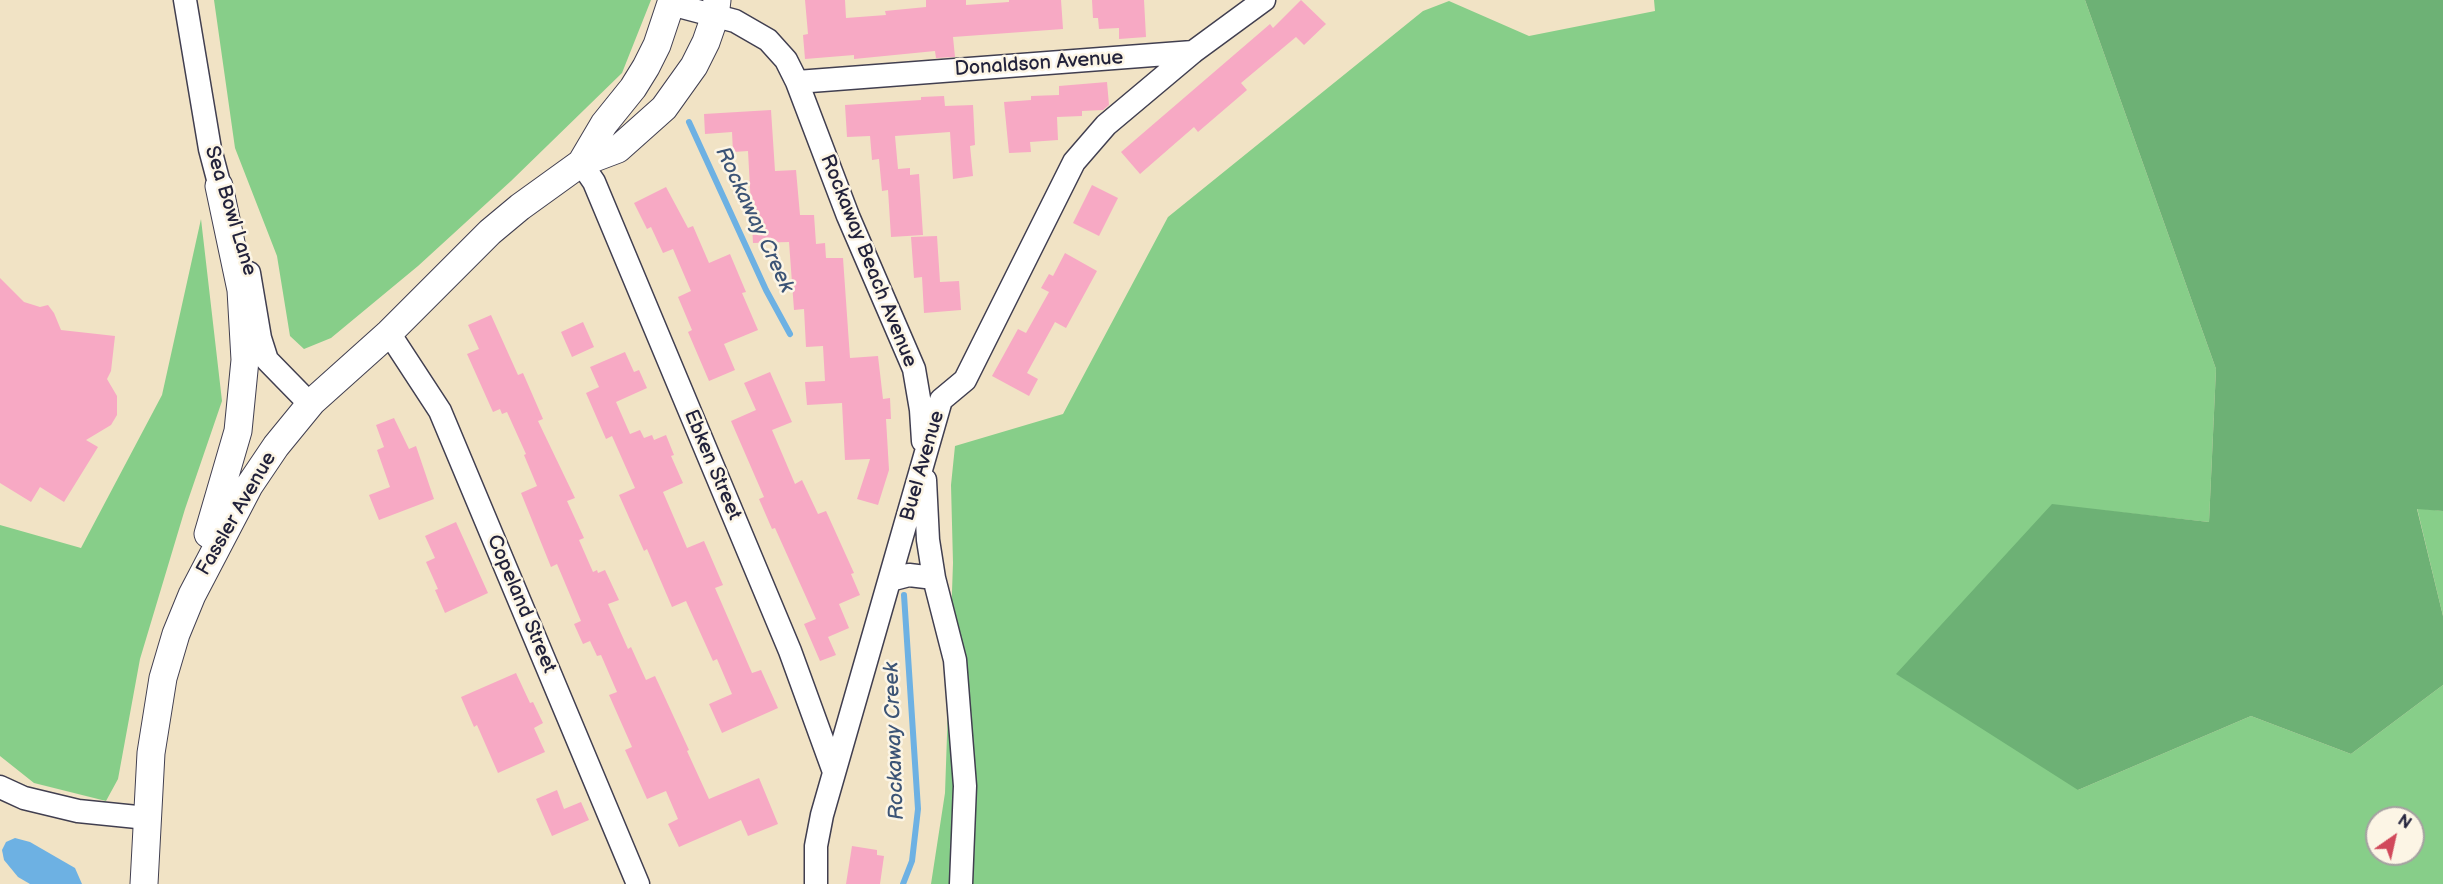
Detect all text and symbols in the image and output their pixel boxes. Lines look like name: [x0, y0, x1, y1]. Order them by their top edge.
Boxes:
street label: Donaldson Avenue: [954, 46, 1124, 82]
street label: Sea Bowl Lane: [199, 143, 261, 279]
water label: Rockaway Creek: [709, 143, 799, 297]
street label: Rockaway Beach Avenue: [814, 151, 922, 371]
street label: Ebken Street: [678, 406, 746, 524]
street label: Buel Avenue: [896, 408, 950, 524]
street label: Fassler Avenue: [192, 448, 282, 580]
street label: Copeland Street: [481, 531, 561, 677]
water label: Rockaway Creek: [880, 662, 910, 820]
north arrow: [2365, 806, 2425, 866]
text: N: [2394, 811, 2415, 834]

